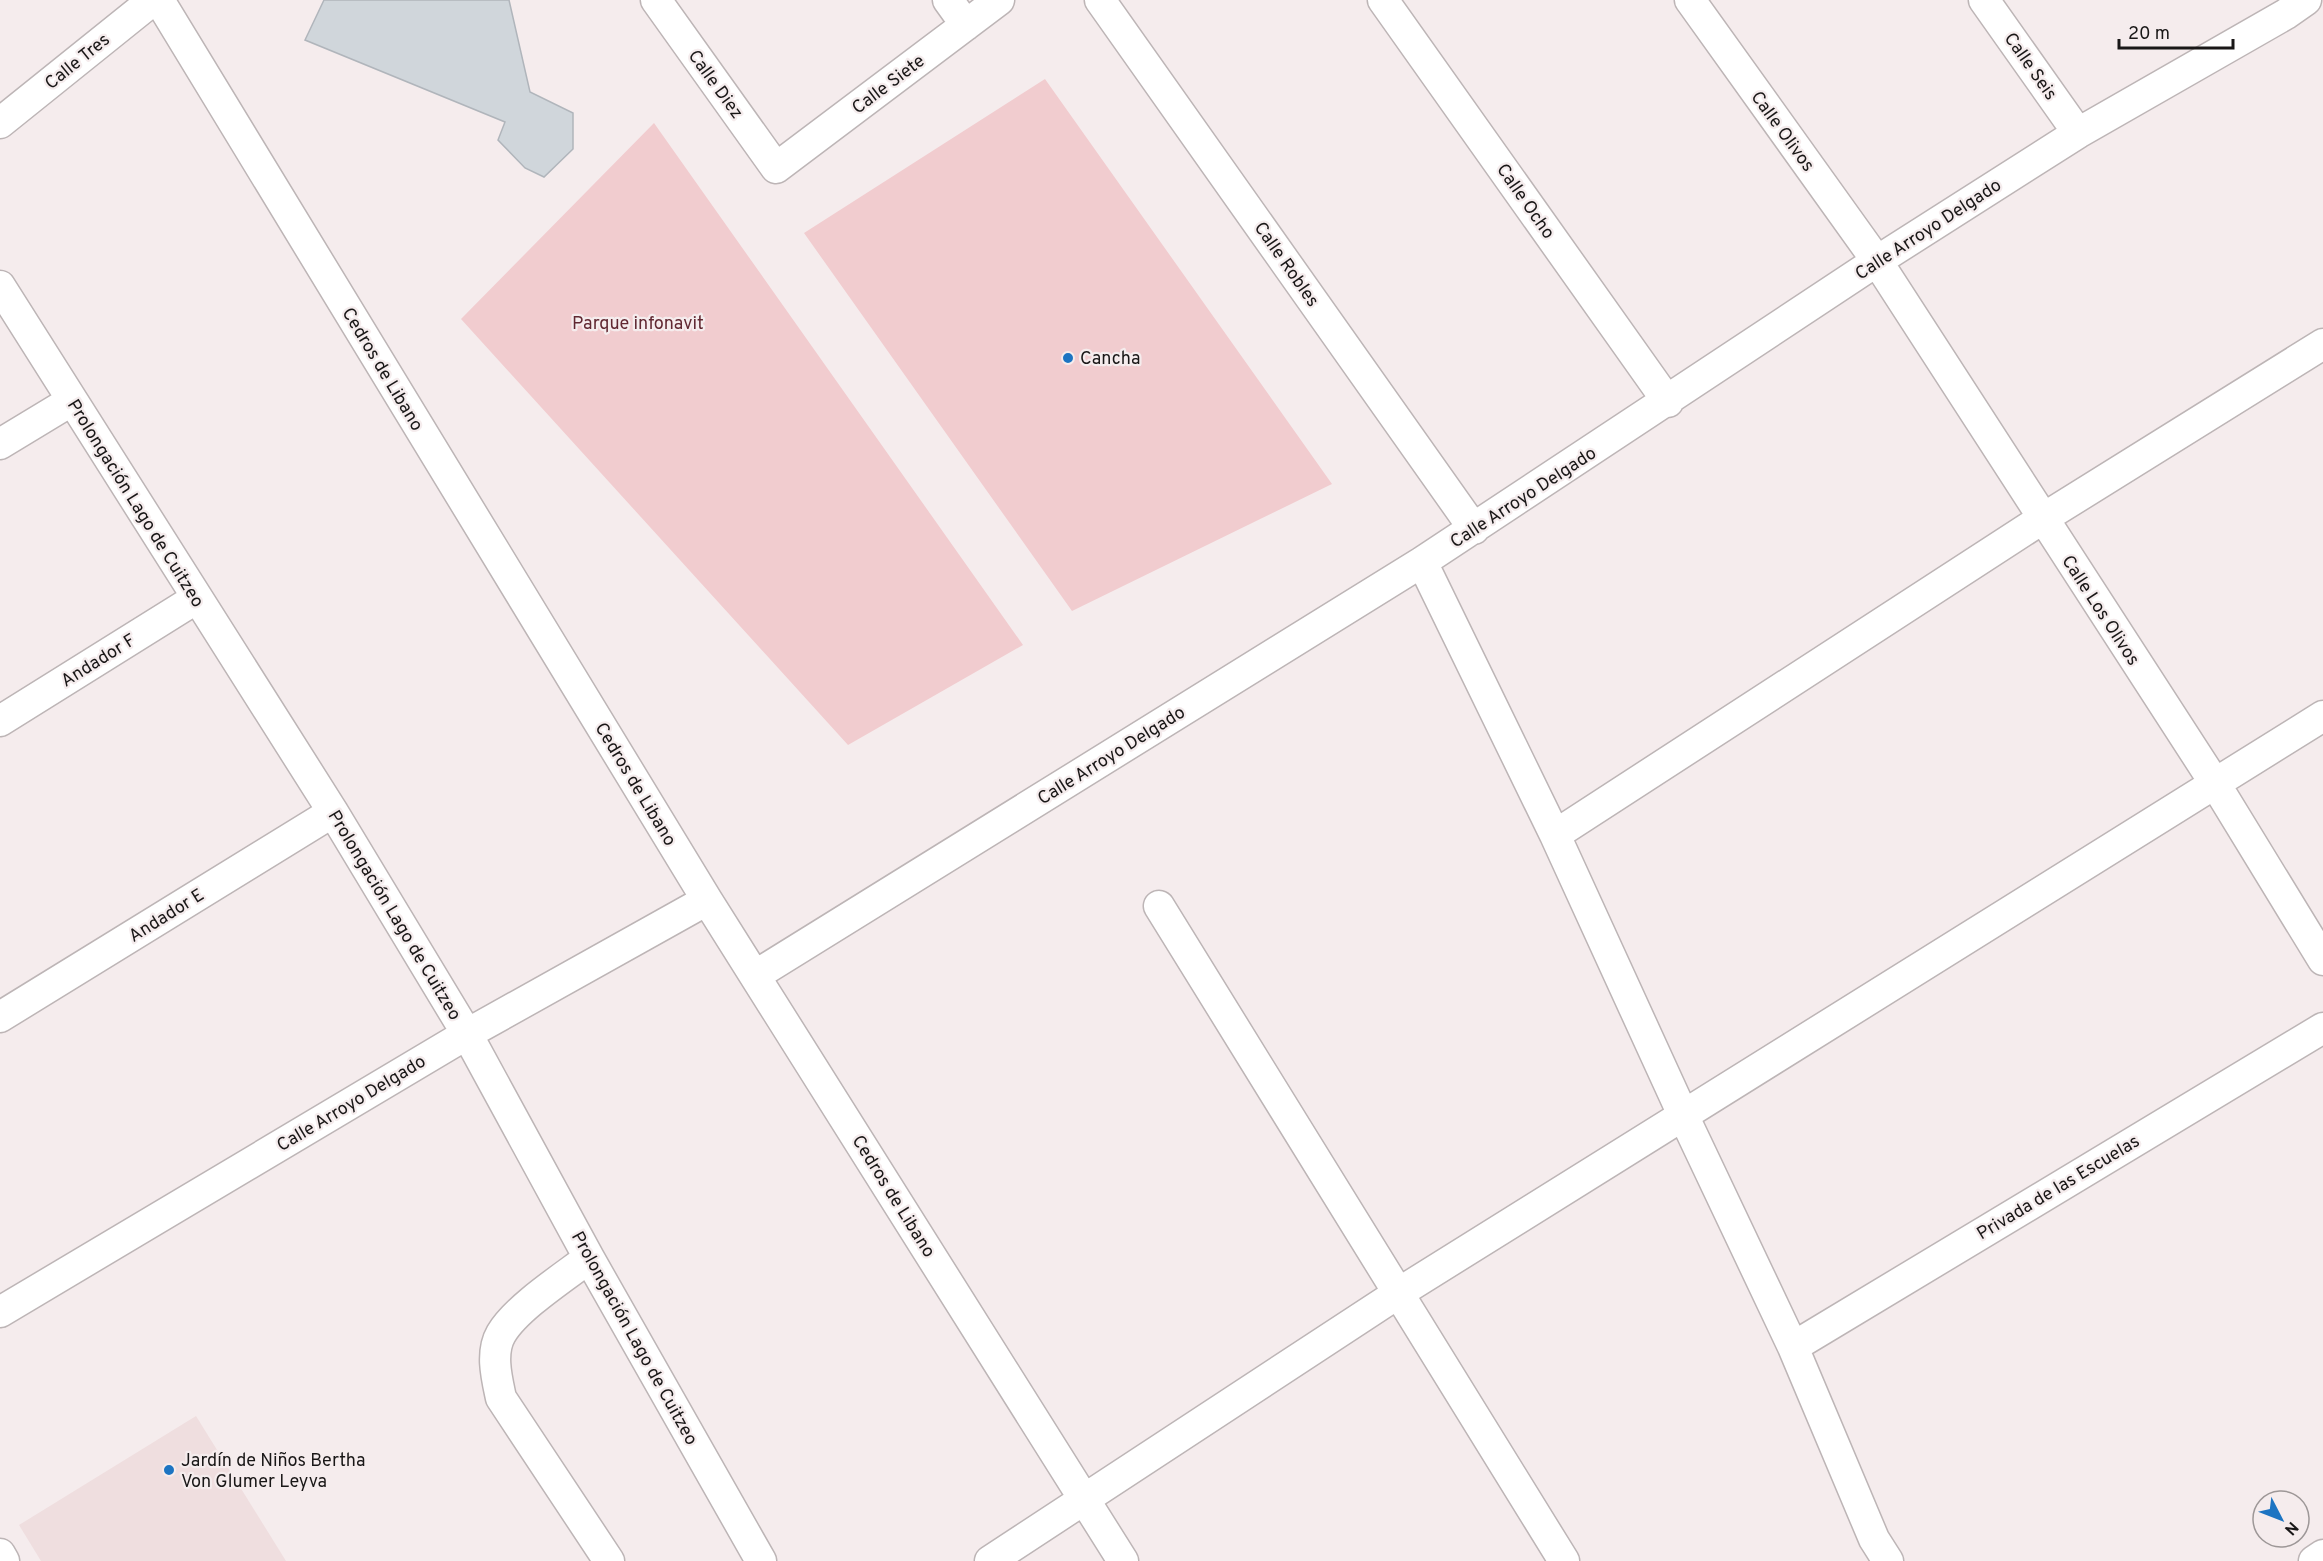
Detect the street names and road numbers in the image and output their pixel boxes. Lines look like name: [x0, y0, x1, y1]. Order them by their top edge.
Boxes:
street label: Calle Seis: [1998, 28, 2061, 105]
street label: Calle Tres: [41, 29, 115, 95]
street label: Calle Diez: [682, 46, 748, 124]
street label: Calle Siete: [848, 50, 930, 120]
street label: Calle Olivos: [1745, 87, 1819, 177]
street label: Calle Ocho: [1490, 160, 1559, 244]
street label: Calle Arroyo Delgado: [1851, 174, 2006, 286]
street label: Calle Robles: [1248, 218, 1324, 312]
street label: Cedros de Libano: [336, 304, 428, 436]
street label: Prolongación Lago de Cuitzeo: [61, 395, 208, 612]
street label: Calle Arroyo Delgado: [1446, 442, 1601, 554]
street label: Calle Los Olivos: [2056, 551, 2144, 670]
street label: Andador F: [57, 629, 140, 693]
street label: Calle Arroyo Delgado: [1034, 702, 1190, 811]
street label: Cedros de Libano: [589, 719, 681, 851]
street label: Prolongación Lago de Cuitzeo: [322, 807, 466, 1025]
street label: Andador E: [125, 884, 209, 948]
street label: Calle Arroyo Delgado: [273, 1051, 430, 1158]
street label: Cedros de Libano: [846, 1131, 940, 1262]
street label: Privada de las Escuelas: [1973, 1131, 2144, 1246]
street label: Prolongación Lago de Cuitzeo: [565, 1228, 702, 1450]

